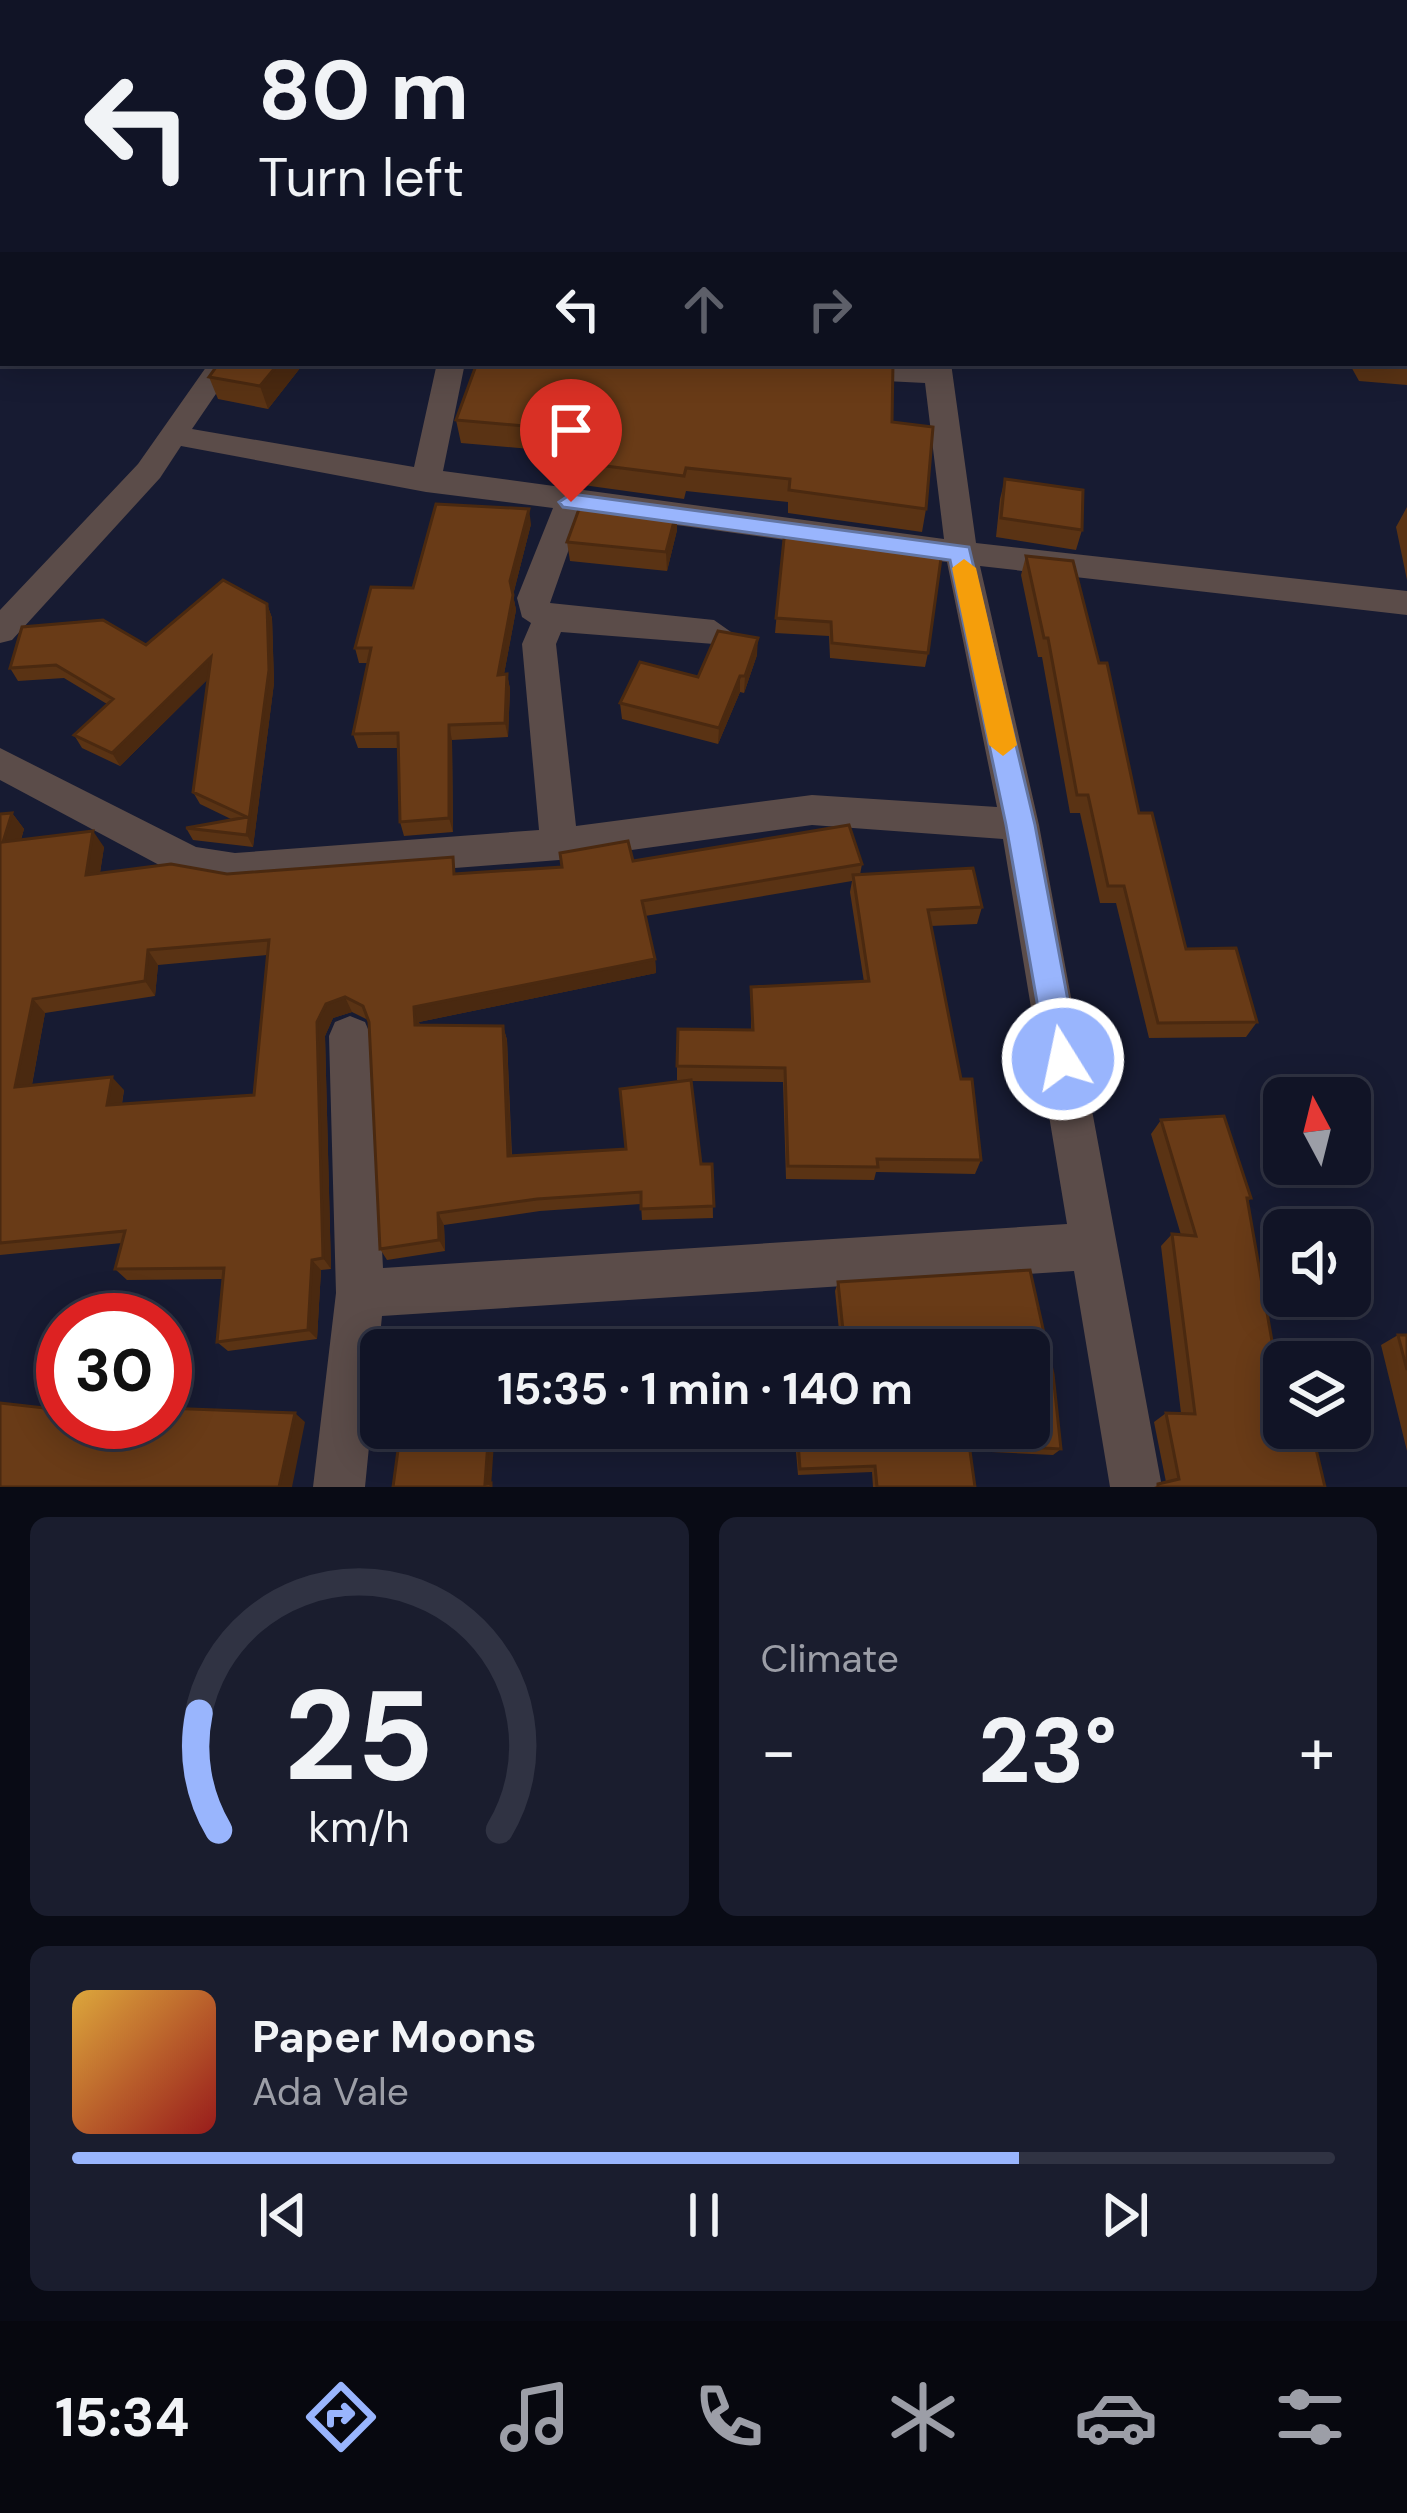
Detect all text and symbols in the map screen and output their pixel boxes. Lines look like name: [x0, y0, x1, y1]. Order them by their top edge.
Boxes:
text: 80 m: [258, 36, 469, 145]
icon: left: [60, 48, 216, 204]
text: Turn left: [258, 142, 464, 213]
icon: left: [545, 276, 611, 342]
icon: ahead: [671, 276, 737, 342]
icon: right: [797, 276, 863, 342]
pin: [520, 379, 622, 502]
icon: arrive: [538, 397, 604, 463]
position arrow: [1000, 996, 1126, 1122]
north arrow: [1263, 1077, 1371, 1185]
map controls: [1263, 1077, 1371, 1449]
button: sound: [1263, 1209, 1371, 1317]
speed limit sign: 30: [36, 1293, 192, 1449]
button: layers: [1263, 1341, 1371, 1449]
text: 15:35 · 1 min · 140 m: [497, 1359, 913, 1418]
text: Climate: [761, 1633, 899, 1684]
text: 25: [284, 1655, 434, 1818]
text: 23°: [978, 1693, 1117, 1810]
text: −: [761, 1709, 797, 1794]
text: +: [1299, 1709, 1335, 1794]
text: km/h: [309, 1798, 410, 1854]
text: Paper Moons: [252, 2007, 537, 2066]
text: Ada Vale: [252, 2066, 409, 2117]
icon: previous: [250, 2182, 316, 2248]
icon: pause: [671, 2182, 737, 2248]
icon: next: [1092, 2182, 1158, 2248]
icon: directions: [299, 2375, 383, 2459]
icon: music: [493, 2375, 577, 2459]
icon: phone: [687, 2375, 771, 2459]
icon: climate: [881, 2375, 965, 2459]
icon: car: [1074, 2375, 1158, 2459]
icon: filters: [1268, 2375, 1352, 2459]
text: 15:34: [55, 2382, 190, 2453]

